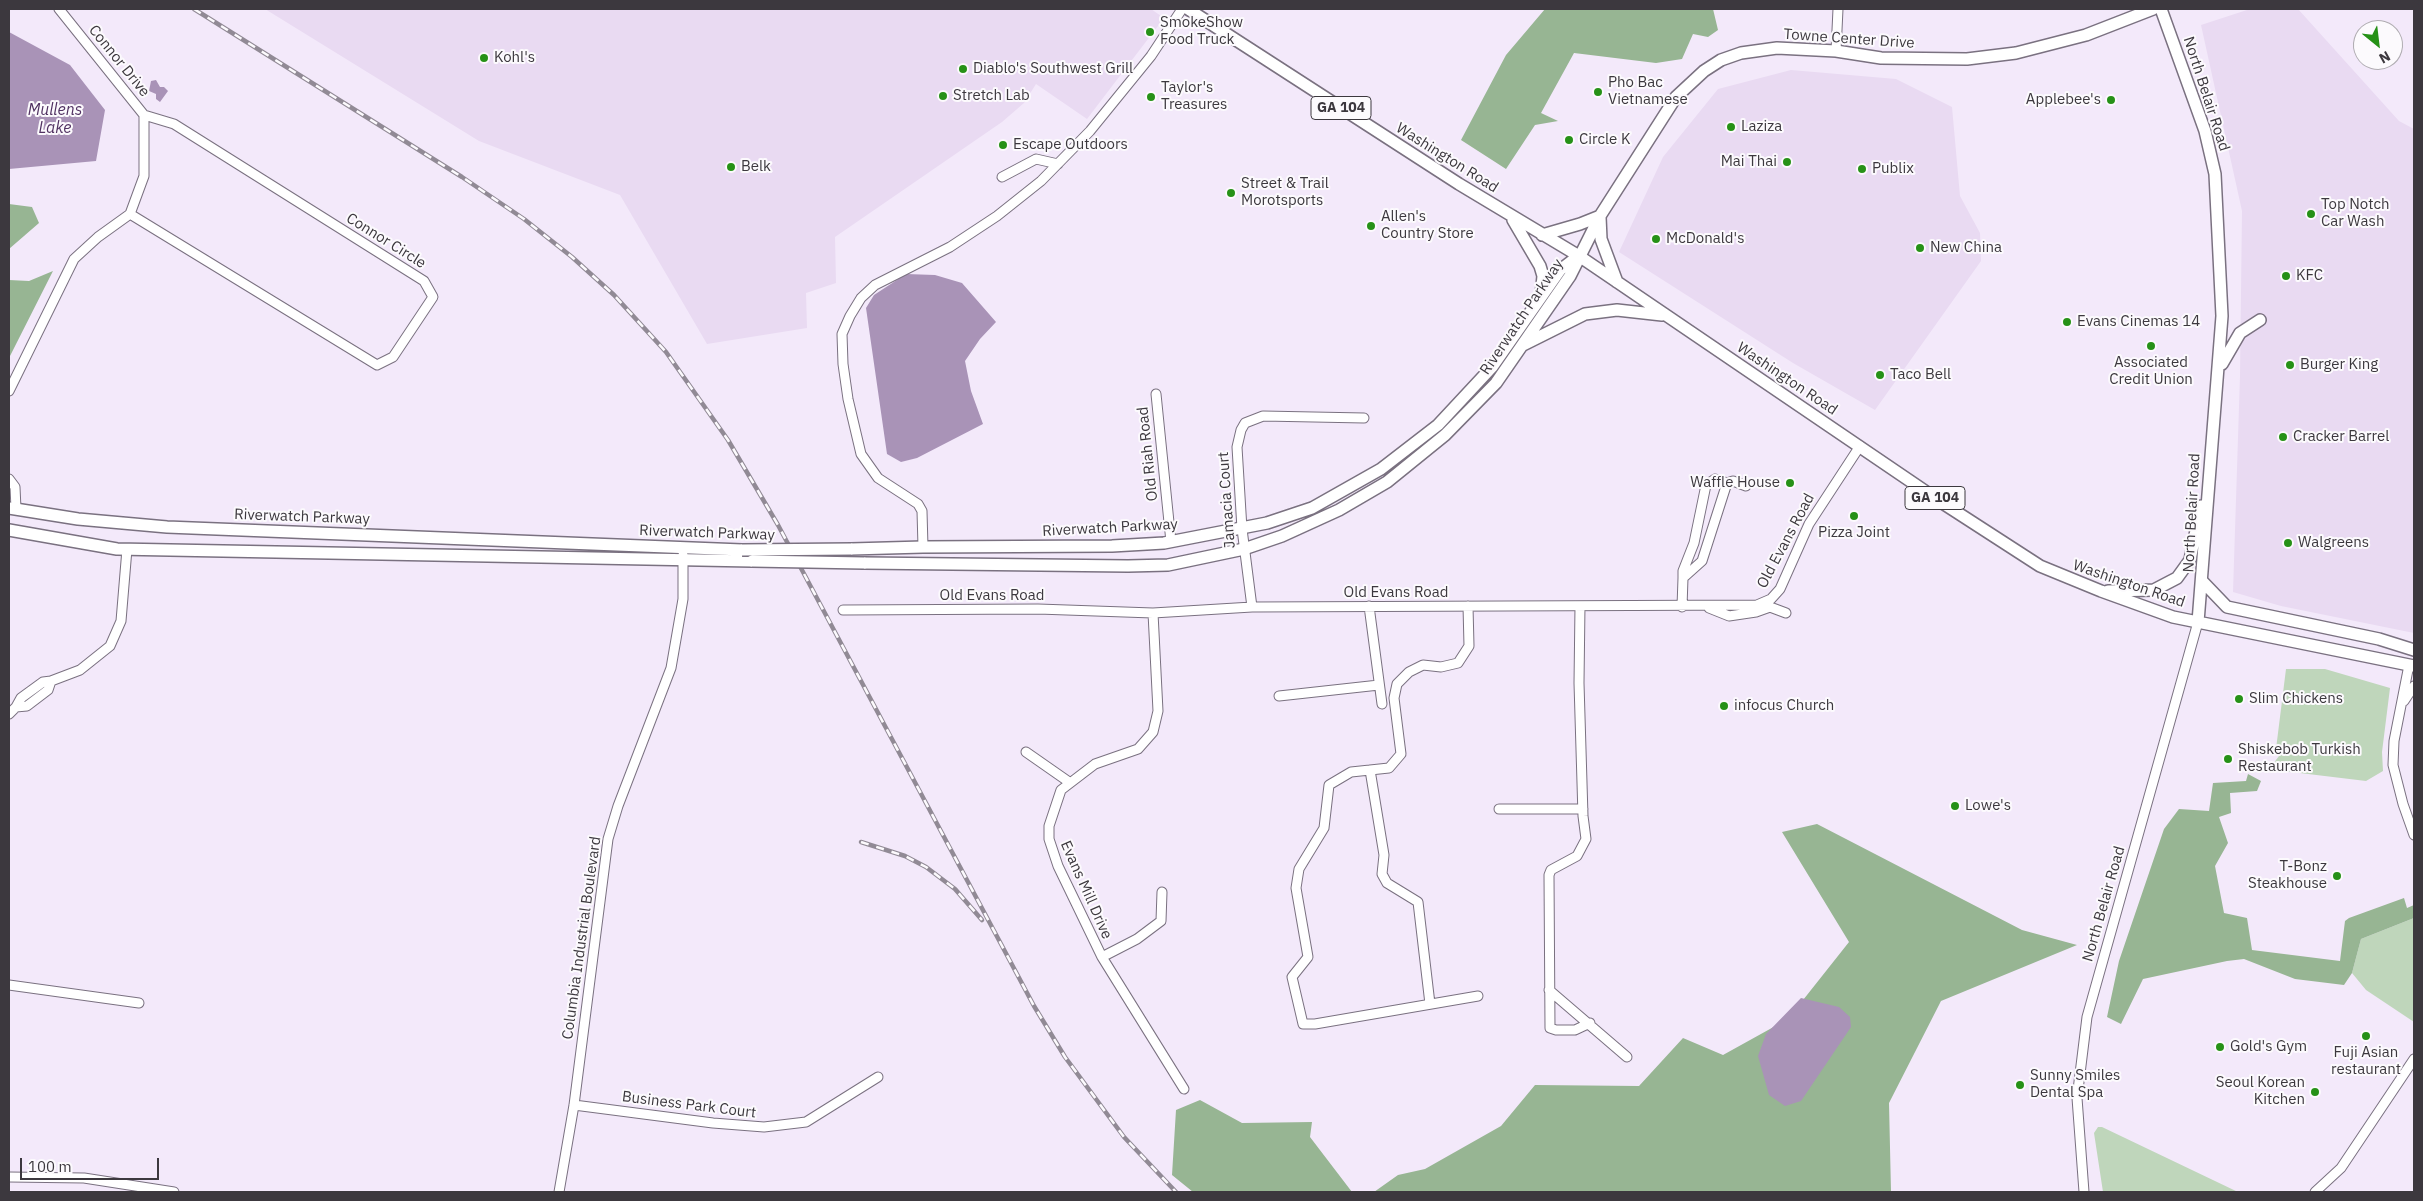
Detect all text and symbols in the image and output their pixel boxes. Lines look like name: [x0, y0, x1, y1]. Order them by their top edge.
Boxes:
place label: SmokeShow Food Truck: [1160, 14, 1243, 49]
north arrow: [2353, 20, 2403, 70]
street label: Connor Drive: [85, 22, 153, 100]
street label: Towne Center Drive: [1783, 25, 1915, 53]
marker: SmokeShow Food Truck: [1144, 26, 1156, 38]
street label: North Belair Road: [2179, 34, 2233, 154]
text: N: [2376, 47, 2394, 68]
place label: Kohl's: [494, 49, 535, 67]
marker: Kohl's: [478, 52, 490, 64]
place label: Diablo's Southwest Grill: [973, 60, 1133, 78]
marker: Diablo's Southwest Grill: [957, 63, 969, 75]
place label: Pho Bac Vietnamese: [1608, 74, 1688, 109]
place label: Taylor's Treasures: [1161, 79, 1227, 114]
marker: Pho Bac Vietnamese: [1592, 86, 1604, 98]
place label: Stretch Lab: [953, 87, 1030, 105]
marker: Stretch Lab: [937, 90, 949, 102]
marker: Taylor's Treasures: [1145, 91, 1157, 103]
place label: Applebee's: [2026, 91, 2101, 109]
marker: Applebee's: [2105, 94, 2117, 106]
road number: GA 104: [1311, 96, 1371, 120]
water label: Mullens Lake: [28, 100, 82, 138]
place label: Laziza: [1741, 118, 1782, 136]
street label: Washington Road: [1392, 119, 1502, 197]
marker: Laziza: [1725, 121, 1737, 133]
place label: Circle K: [1579, 131, 1630, 149]
marker: Circle K: [1563, 134, 1575, 146]
place label: Escape Outdoors: [1013, 136, 1128, 154]
marker: Escape Outdoors: [997, 139, 1009, 151]
place label: Mai Thai: [1721, 153, 1777, 171]
marker: Mai Thai: [1781, 156, 1793, 168]
place label: Belk: [741, 158, 771, 176]
place label: Publix: [1872, 160, 1914, 178]
marker: Belk: [725, 161, 737, 173]
marker: Publix: [1856, 163, 1868, 175]
place label: Street & Trail Morotsports: [1241, 175, 1329, 210]
marker: Street & Trail Morotsports: [1225, 187, 1237, 199]
place label: Top Notch Car Wash: [2321, 196, 2390, 231]
place label: Allen's Country Store: [1381, 208, 1474, 243]
marker: Top Notch Car Wash: [2305, 208, 2317, 220]
street label: Connor Circle: [343, 209, 429, 273]
marker: Allen's Country Store: [1365, 220, 1377, 232]
place label: McDonald's: [1666, 230, 1744, 248]
marker: McDonald's: [1650, 233, 1662, 245]
place label: New China: [1930, 239, 2002, 257]
marker: New China: [1914, 242, 1926, 254]
street label: Riverwatch Parkway: [1477, 256, 1567, 378]
place label: KFC: [2296, 267, 2323, 285]
marker: KFC: [2280, 270, 2292, 282]
place label: Evans Cinemas 14: [2077, 313, 2200, 331]
marker: Evans Cinemas 14: [2061, 316, 2073, 328]
street label: Washington Road: [1733, 339, 1841, 419]
marker: Associated Credit Union: [2145, 340, 2157, 352]
place label: Associated Credit Union: [2109, 354, 2193, 389]
place label: Burger King: [2300, 356, 2378, 374]
marker: Burger King: [2284, 359, 2296, 371]
place label: Taco Bell: [1890, 366, 1951, 384]
marker: Taco Bell: [1874, 369, 1886, 381]
street label: Old Riah Road: [1134, 406, 1162, 502]
place label: Cracker Barrel: [2293, 428, 2389, 446]
marker: Cracker Barrel: [2277, 431, 2289, 443]
street label: Jamacia Court: [1215, 451, 1239, 549]
street label: North Belair Road: [2180, 453, 2204, 573]
place label: Waffle House: [1690, 474, 1780, 492]
marker: Waffle House: [1784, 477, 1796, 489]
road number: GA 104: [1905, 486, 1965, 509]
street label: Old Evans Road: [1753, 491, 1819, 591]
street label: Riverwatch Parkway: [234, 506, 370, 528]
marker: Pizza Joint: [1848, 510, 1860, 522]
street label: Riverwatch Parkway: [1042, 515, 1178, 541]
street label: Riverwatch Parkway: [639, 522, 775, 544]
place label: Pizza Joint: [1818, 524, 1890, 542]
place label: Walgreens: [2298, 534, 2369, 552]
marker: Walgreens: [2282, 537, 2294, 549]
street label: Washington Road: [2071, 556, 2187, 612]
street label: Old Evans Road: [1344, 584, 1448, 602]
street label: Old Evans Road: [940, 587, 1044, 605]
place label: Slim Chickens: [2249, 690, 2343, 708]
marker: Slim Chickens: [2233, 693, 2245, 705]
place label: infocus Church: [1734, 697, 1834, 715]
marker: infocus Church: [1718, 700, 1730, 712]
place label: Shiskebob Turkish Restaurant: [2238, 741, 2361, 776]
marker: Shiskebob Turkish Restaurant: [2222, 753, 2234, 765]
place label: Lowe's: [1965, 797, 2011, 815]
marker: Lowe's: [1949, 800, 1961, 812]
street label: Columbia Industrial Boulevard: [559, 835, 605, 1041]
street label: Evans Mill Drive: [1056, 838, 1116, 942]
street label: North Belair Road: [2079, 844, 2129, 964]
place label: T-Bonz Steakhouse: [2248, 858, 2327, 893]
marker: T-Bonz Steakhouse: [2331, 870, 2343, 882]
marker: Fuji Asian restaurant: [2360, 1030, 2372, 1042]
place label: Gold's Gym: [2230, 1038, 2307, 1056]
marker: Gold's Gym: [2214, 1041, 2226, 1053]
place label: Fuji Asian restaurant: [2331, 1044, 2401, 1079]
place label: Sunny Smiles Dental Spa: [2030, 1067, 2120, 1102]
place label: Seoul Korean Kitchen: [2216, 1074, 2305, 1109]
marker: Sunny Smiles Dental Spa: [2014, 1079, 2026, 1091]
marker: Seoul Korean Kitchen: [2309, 1086, 2321, 1098]
street label: Business Park Court: [621, 1088, 757, 1122]
scale bar: [22, 1148, 161, 1180]
text: 100 m: [28, 1157, 72, 1176]

